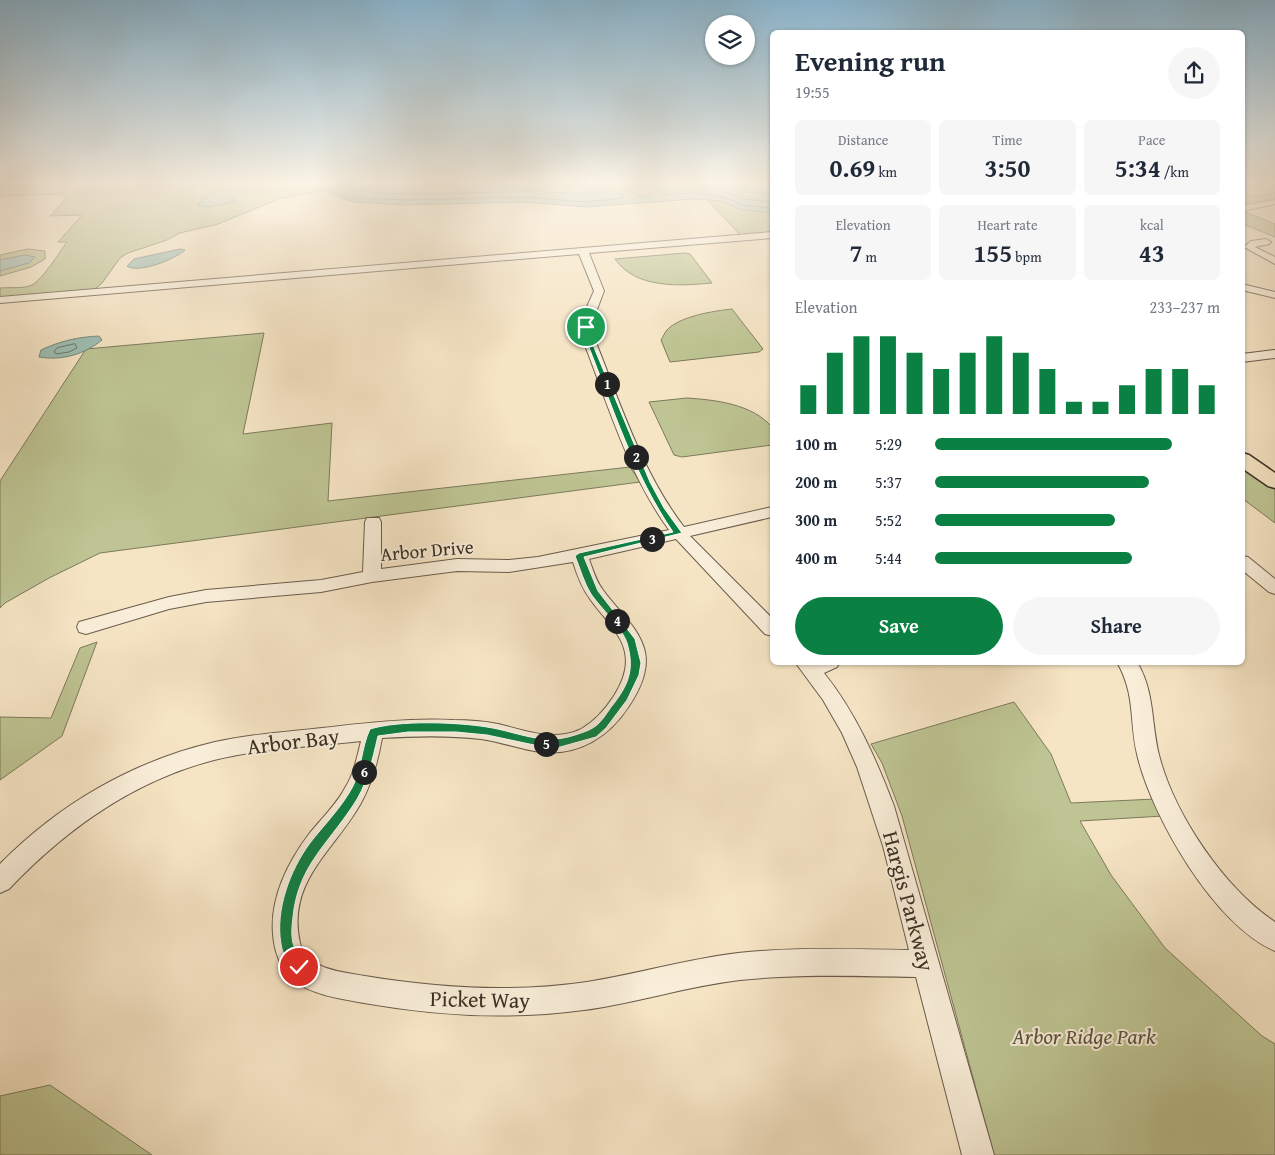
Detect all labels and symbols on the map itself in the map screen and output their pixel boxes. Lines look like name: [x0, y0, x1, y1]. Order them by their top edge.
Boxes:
pin: [565, 306, 607, 348]
pin: 1: [594, 372, 620, 396]
pin: 2: [624, 444, 648, 470]
pin: 3: [640, 526, 664, 552]
street label: Arbor Drive: [379, 532, 475, 568]
pin: 4: [604, 608, 630, 634]
street label: Arbor Bay: [245, 719, 341, 763]
pin: 5: [534, 732, 558, 756]
pin: 6: [352, 760, 376, 784]
street label: Hargis Parkway: [875, 827, 943, 975]
pin: [278, 946, 320, 988]
street label: Picket Way: [430, 982, 530, 1016]
park label: Arbor Ridge Park: [1011, 1020, 1157, 1052]

